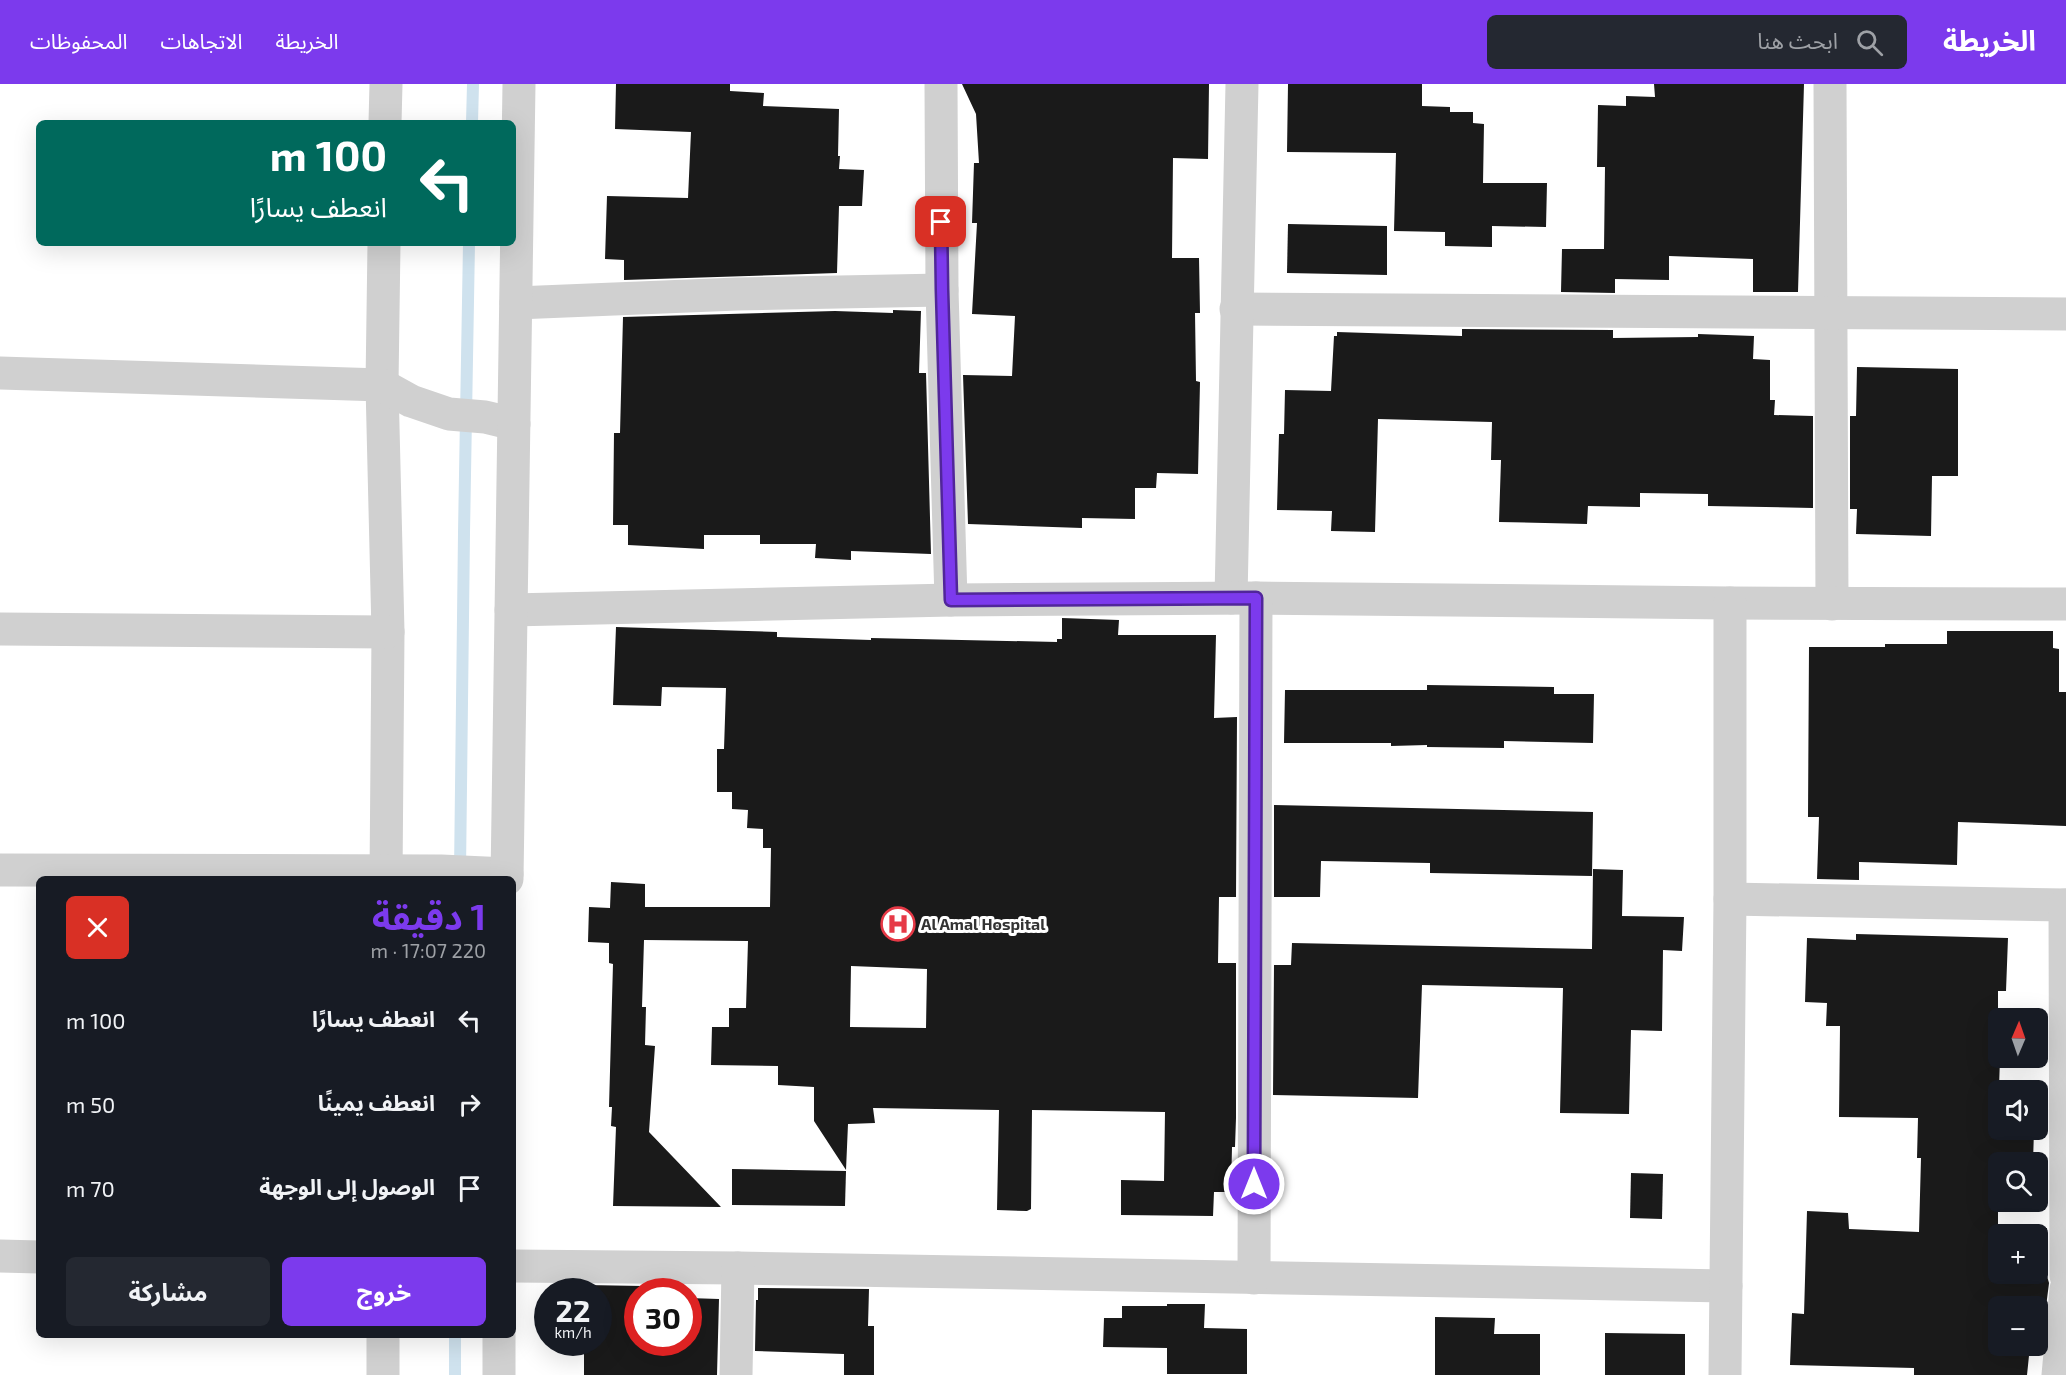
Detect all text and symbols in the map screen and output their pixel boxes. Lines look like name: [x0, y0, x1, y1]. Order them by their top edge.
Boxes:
search box: [1487, 15, 1907, 69]
text: الخريطة: [1943, 23, 2036, 57]
icon: search: [1853, 26, 1886, 59]
text: ابحث هنا: [1757, 27, 1838, 53]
text: المحفوظات: [30, 28, 127, 53]
text: الاتجاهات: [160, 28, 242, 53]
text: الخريطة: [275, 28, 338, 53]
text: 100 m: [270, 129, 387, 179]
icon: left: [408, 144, 486, 222]
text: انعطف يسارًا: [250, 190, 387, 222]
pin: [915, 196, 966, 247]
icon: arrive: [924, 205, 957, 238]
text: 1 دقيقة: [372, 894, 486, 937]
button: close: [66, 896, 129, 959]
hospital icon: Al Amal Hospital: [880, 906, 916, 942]
place label: Al Amal Hospital: [921, 914, 1046, 933]
text: 220 m · 17:07: [371, 938, 486, 962]
icon: left: [453, 1004, 486, 1037]
text: انعطف يسارًا: [312, 1005, 435, 1031]
text: 100 m: [66, 1007, 125, 1033]
north arrow: [1988, 1008, 2048, 1068]
map controls: [1988, 1008, 2048, 1356]
button: sound: [1988, 1080, 2048, 1140]
icon: right: [453, 1088, 486, 1121]
text: انعطف يمينًا: [318, 1089, 435, 1115]
text: 50 m: [66, 1091, 115, 1117]
position arrow: [1222, 1152, 1286, 1216]
button: search: [1988, 1152, 2048, 1212]
icon: arrive: [453, 1172, 486, 1205]
text: الوصول إلى الوجهة: [259, 1173, 435, 1199]
text: 70 m: [66, 1175, 115, 1201]
button: +: [1988, 1224, 2048, 1284]
button: مشاركة: [66, 1257, 270, 1326]
button: خروج: [282, 1257, 486, 1326]
speed limit sign: 30: [624, 1278, 702, 1356]
text: 22: [556, 1292, 590, 1328]
button: −: [1988, 1296, 2048, 1356]
text: km/h: [554, 1323, 592, 1341]

